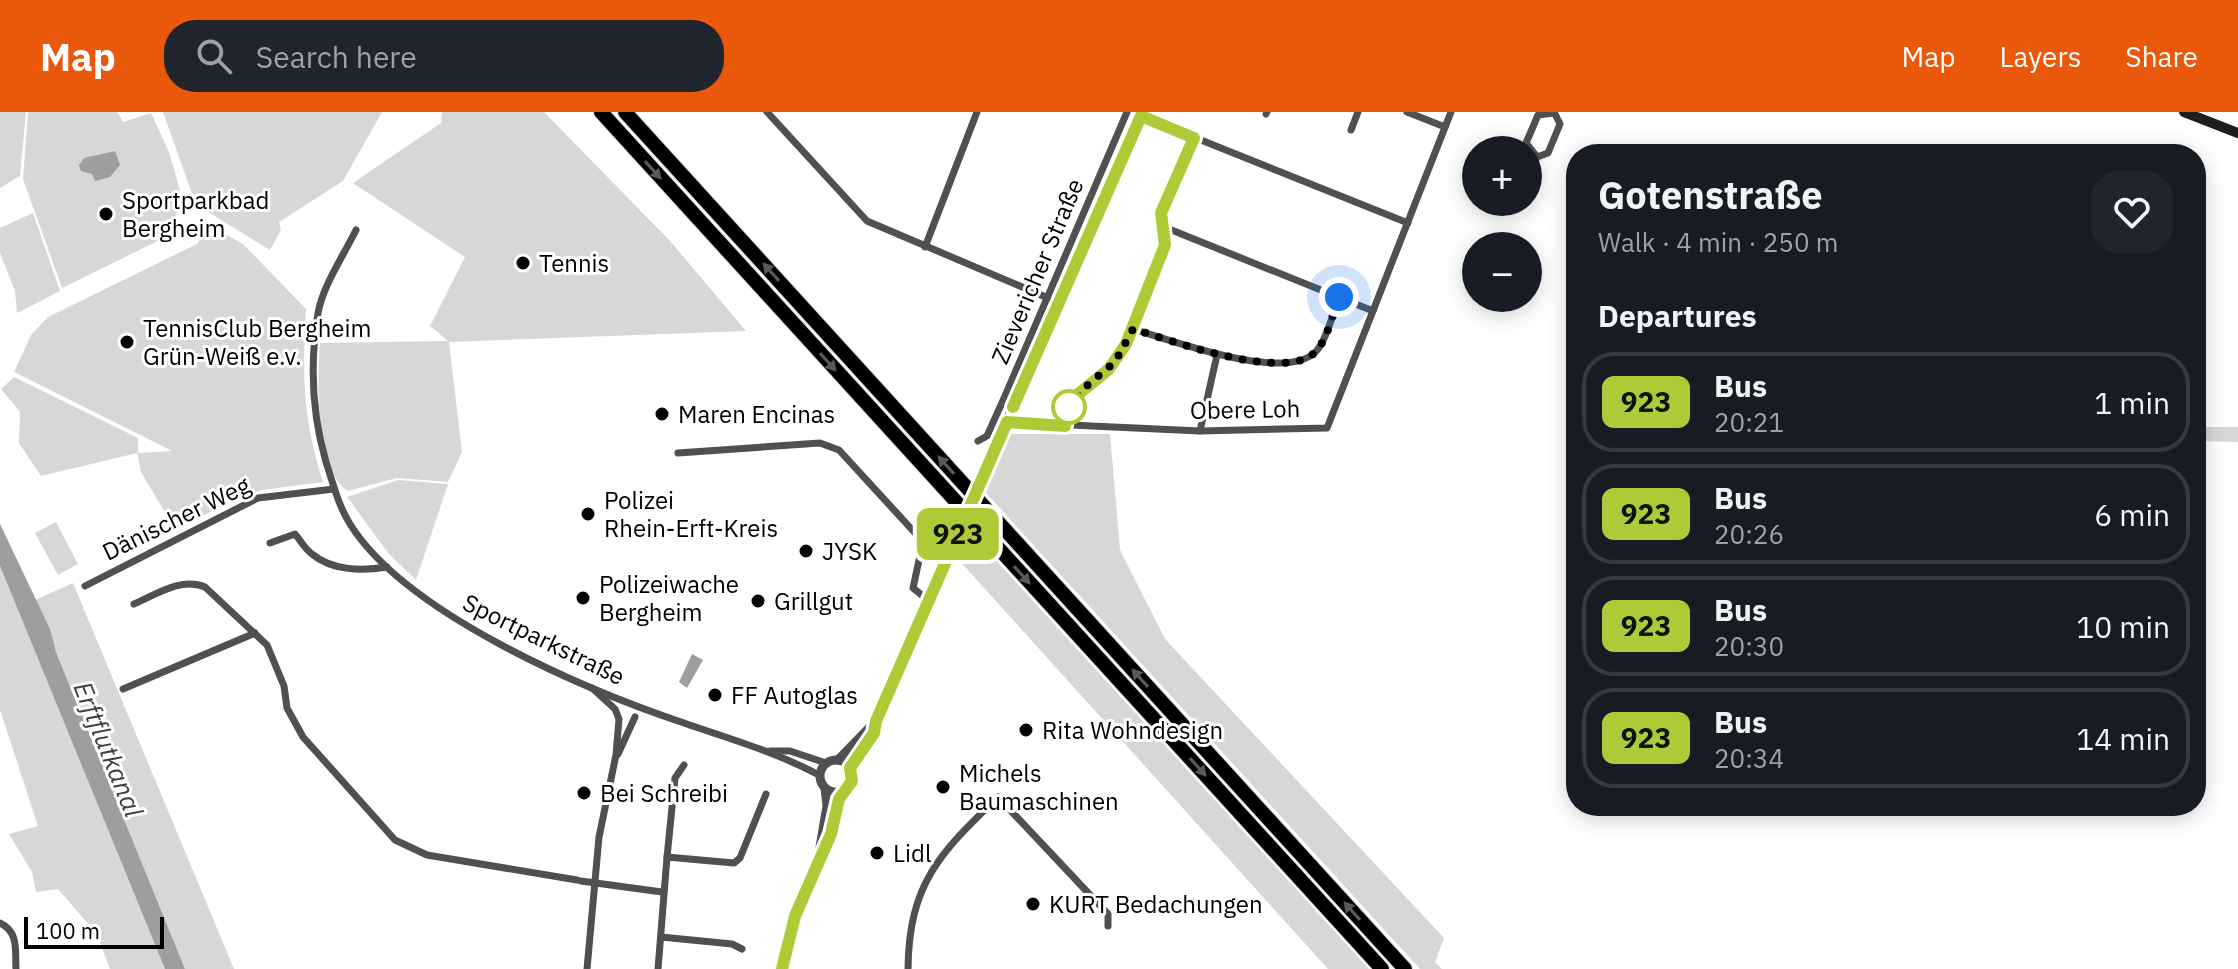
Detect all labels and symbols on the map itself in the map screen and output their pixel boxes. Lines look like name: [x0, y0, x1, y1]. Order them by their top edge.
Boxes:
one-way arrow: [644, 160, 662, 179]
street label: Zievericher Straße: [984, 173, 1090, 369]
place label: Sportparkbad Bergheim: [122, 184, 269, 244]
marker: Sportparkbad Bergheim: [97, 205, 115, 223]
place label: Tennis: [539, 247, 609, 279]
marker: Tennis: [514, 254, 532, 272]
one-way arrow: [762, 263, 780, 282]
your location: [1319, 277, 1359, 317]
place label: TennisClub Bergheim Grün-Weiß e.v.: [143, 312, 371, 372]
marker: TennisClub Bergheim Grün-Weiß e.v.: [118, 333, 136, 351]
one-way arrow: [819, 352, 837, 371]
unlabelled marker: [1052, 390, 1086, 424]
street label: Obere Loh: [1189, 392, 1301, 426]
place label: Maren Encinas: [678, 398, 835, 430]
marker: Maren Encinas: [653, 405, 671, 423]
one-way arrow: [937, 455, 955, 474]
street label: Dänischer Weg: [97, 468, 255, 568]
place label: Polizei Rhein-Erft-Kreis: [604, 484, 778, 544]
marker: Polizei Rhein-Erft-Kreis: [579, 505, 597, 523]
line badge: 923: [912, 508, 1004, 560]
place label: JYSK: [822, 535, 877, 567]
marker: JYSK: [797, 542, 815, 560]
one-way arrow: [1013, 565, 1031, 584]
place label: Polizeiwache Bergheim: [599, 568, 739, 628]
place label: Grillgut: [774, 585, 853, 617]
street label: Sportparkstraße: [458, 586, 630, 692]
marker: Polizeiwache Bergheim: [574, 589, 592, 607]
marker: Grillgut: [749, 592, 767, 610]
one-way arrow: [1131, 668, 1149, 687]
water label: Erftflutkanal: [66, 676, 152, 822]
place label: FF Autoglas: [731, 679, 858, 711]
marker: FF Autoglas: [706, 686, 724, 704]
place label: Rita Wohndesign: [1042, 714, 1223, 746]
marker: Rita Wohndesign: [1017, 721, 1035, 739]
place label: Michels Baumaschinen: [959, 757, 1119, 817]
one-way arrow: [1188, 757, 1206, 776]
place label: Bei Schreibi: [600, 777, 728, 809]
marker: Michels Baumaschinen: [934, 778, 952, 796]
marker: Bei Schreibi: [575, 784, 593, 802]
place label: Lidl: [893, 837, 931, 869]
marker: Lidl: [868, 844, 886, 862]
place label: KURT Bedachungen: [1049, 888, 1263, 920]
marker: KURT Bedachungen: [1024, 895, 1042, 913]
one-way arrow: [1344, 902, 1362, 921]
scale bar: [24, 913, 164, 949]

